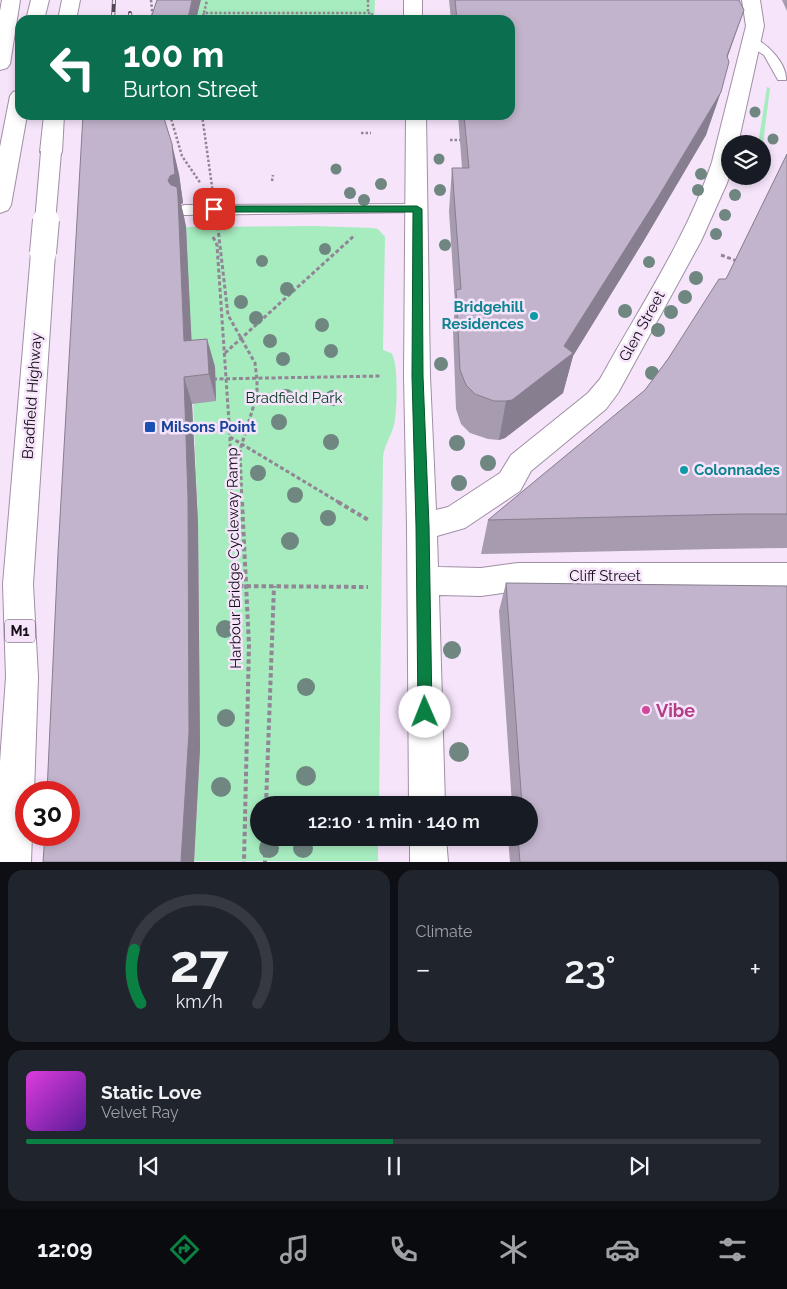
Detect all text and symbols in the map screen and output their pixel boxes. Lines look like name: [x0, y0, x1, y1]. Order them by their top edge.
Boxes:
text: 100 m: [123, 34, 224, 75]
icon: left: [40, 35, 105, 100]
text: Burton Street: [123, 76, 258, 102]
map controls: [721, 135, 771, 185]
button: layers: [721, 135, 771, 185]
pin: [193, 188, 235, 230]
icon: arrive: [200, 195, 228, 223]
street label: Glen Street: [615, 288, 669, 364]
place label: Bridgehill Residences: [442, 298, 524, 333]
marker: Bridgehill Residences: [528, 310, 540, 322]
street label: Bradfield Highway: [19, 332, 45, 460]
park label: Bradfield Park: [246, 389, 343, 407]
place label: Milsons Point: [161, 418, 256, 436]
marker: Milsons Point: [143, 420, 157, 434]
street label: Harbour Bridge Cycleway Ramp: [223, 447, 245, 669]
place label: Colonnades: [694, 461, 780, 479]
marker: Colonnades: [678, 464, 690, 476]
street label: Cliff Street: [569, 567, 641, 585]
road number: M1: [5, 620, 35, 642]
position arrow: [398, 685, 450, 737]
place label: Vibe: [656, 700, 695, 721]
marker: Vibe: [640, 704, 652, 716]
speed limit sign: 30: [15, 781, 80, 846]
text: 12:10 · 1 min · 140 m: [308, 810, 480, 832]
text: Climate: [416, 922, 472, 941]
text: 27: [169, 933, 229, 994]
text: 23°: [564, 947, 616, 992]
text: −: [416, 953, 431, 986]
text: +: [749, 953, 761, 986]
text: km/h: [175, 991, 222, 1012]
text: Static Love: [101, 1081, 202, 1103]
text: Velvet Ray: [101, 1103, 179, 1122]
icon: previous: [135, 1152, 163, 1180]
icon: pause: [380, 1152, 408, 1180]
icon: next: [625, 1152, 653, 1180]
icon: directions: [167, 1232, 202, 1267]
icon: music: [277, 1232, 312, 1267]
icon: phone: [386, 1232, 421, 1267]
icon: climate: [496, 1232, 531, 1267]
icon: car: [605, 1232, 640, 1267]
icon: filters: [715, 1232, 750, 1267]
text: 12:09: [37, 1236, 92, 1262]

